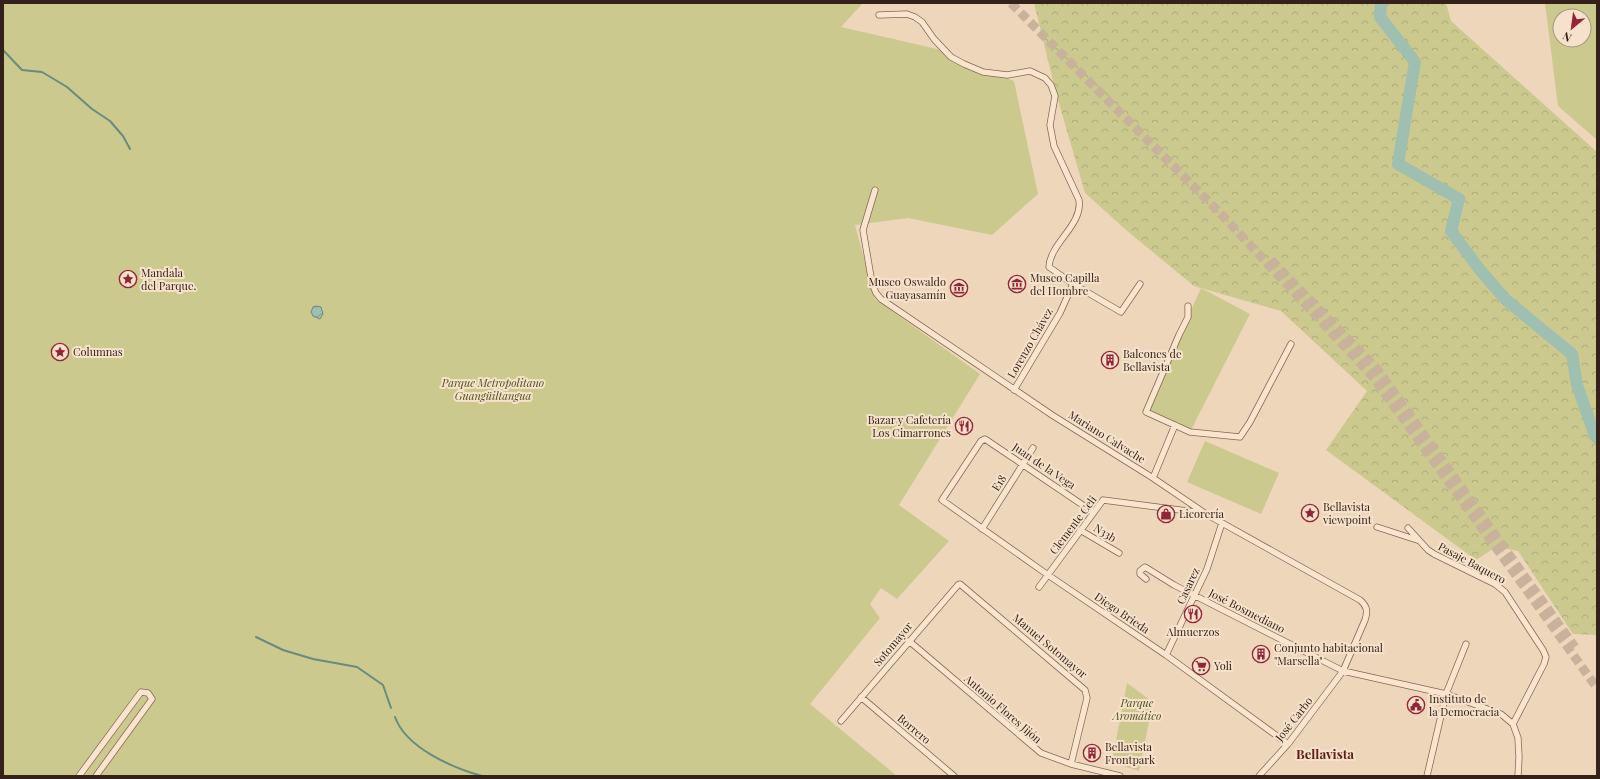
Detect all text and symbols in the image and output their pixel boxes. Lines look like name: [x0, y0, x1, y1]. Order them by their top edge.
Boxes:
north arrow: [1552, 8, 1592, 48]
text: N: [1560, 29, 1574, 46]
place label: Mandala del Parque.: [141, 265, 197, 293]
place icon: Mandala del Parque.: [118, 269, 138, 289]
place label: Museo Capilla del Hombre: [1030, 270, 1100, 298]
place label: Museo Oswaldo Guayasamín: [868, 274, 946, 302]
museum icon: Museo Capilla del Hombre: [1007, 274, 1027, 294]
museum icon: Museo Oswaldo Guayasamín: [949, 278, 969, 298]
street label: Lorenzo Chávez: [1003, 305, 1056, 381]
place icon: Columnas: [50, 342, 70, 362]
place label: Columnas: [73, 344, 123, 359]
place label: Balcones de Bellavista: [1123, 346, 1182, 374]
building icon: Balcones de Bellavista: [1100, 350, 1120, 370]
park label: Parque Metropolitano Guangüiltangua: [441, 375, 544, 403]
street label: Mariano Calvache: [1066, 407, 1149, 467]
place label: Bazar y Cafetería Los Cimarrones: [868, 412, 952, 440]
restaurant icon: Bazar y Cafetería Los Cimarrones: [954, 416, 974, 436]
street label: Juan de la Vega: [1009, 438, 1079, 492]
street label: E18: [988, 472, 1009, 494]
street label: Clemente Celi: [1046, 492, 1100, 557]
place label: Bellavista viewpoint: [1322, 499, 1372, 527]
place icon: Bellavista viewpoint: [1300, 503, 1320, 523]
shop icon: Licorería: [1156, 504, 1176, 524]
place label: Licorería: [1179, 506, 1224, 521]
street label: N33b: [1091, 520, 1119, 545]
street label: Pasaje Baquero: [1436, 538, 1509, 587]
street label: Casarez: [1173, 565, 1203, 607]
street label: José Bosmediano: [1206, 584, 1288, 636]
street label: Diego Brieda: [1092, 589, 1153, 637]
restaurant icon: Almuerzos: [1183, 604, 1203, 624]
street label: Manuel Sotomayor: [1010, 610, 1091, 681]
street label: Sotomayor: [870, 618, 916, 669]
place label: Almuerzos: [1166, 624, 1220, 639]
place label: Conjunto habitacional "Marsella": [1274, 640, 1383, 668]
building icon: Conjunto habitacional "Marsella": [1251, 644, 1271, 664]
supermarket icon: Yoli: [1191, 656, 1211, 676]
place label: Yoli: [1213, 658, 1232, 673]
street label: Antonio Flores Jijón: [961, 670, 1045, 747]
place label: Instituto de la Democracia: [1429, 691, 1500, 719]
street label: José Carbo: [1271, 693, 1316, 745]
park label: Parque Aromático: [1112, 695, 1161, 723]
public building icon: Instituto de la Democracia: [1406, 695, 1426, 715]
street label: Borrero: [895, 710, 934, 747]
place label: Bellavista Frontpark: [1105, 739, 1155, 767]
building icon: Bellavista Frontpark: [1082, 743, 1102, 763]
district label: Bellavista: [1296, 745, 1354, 762]

